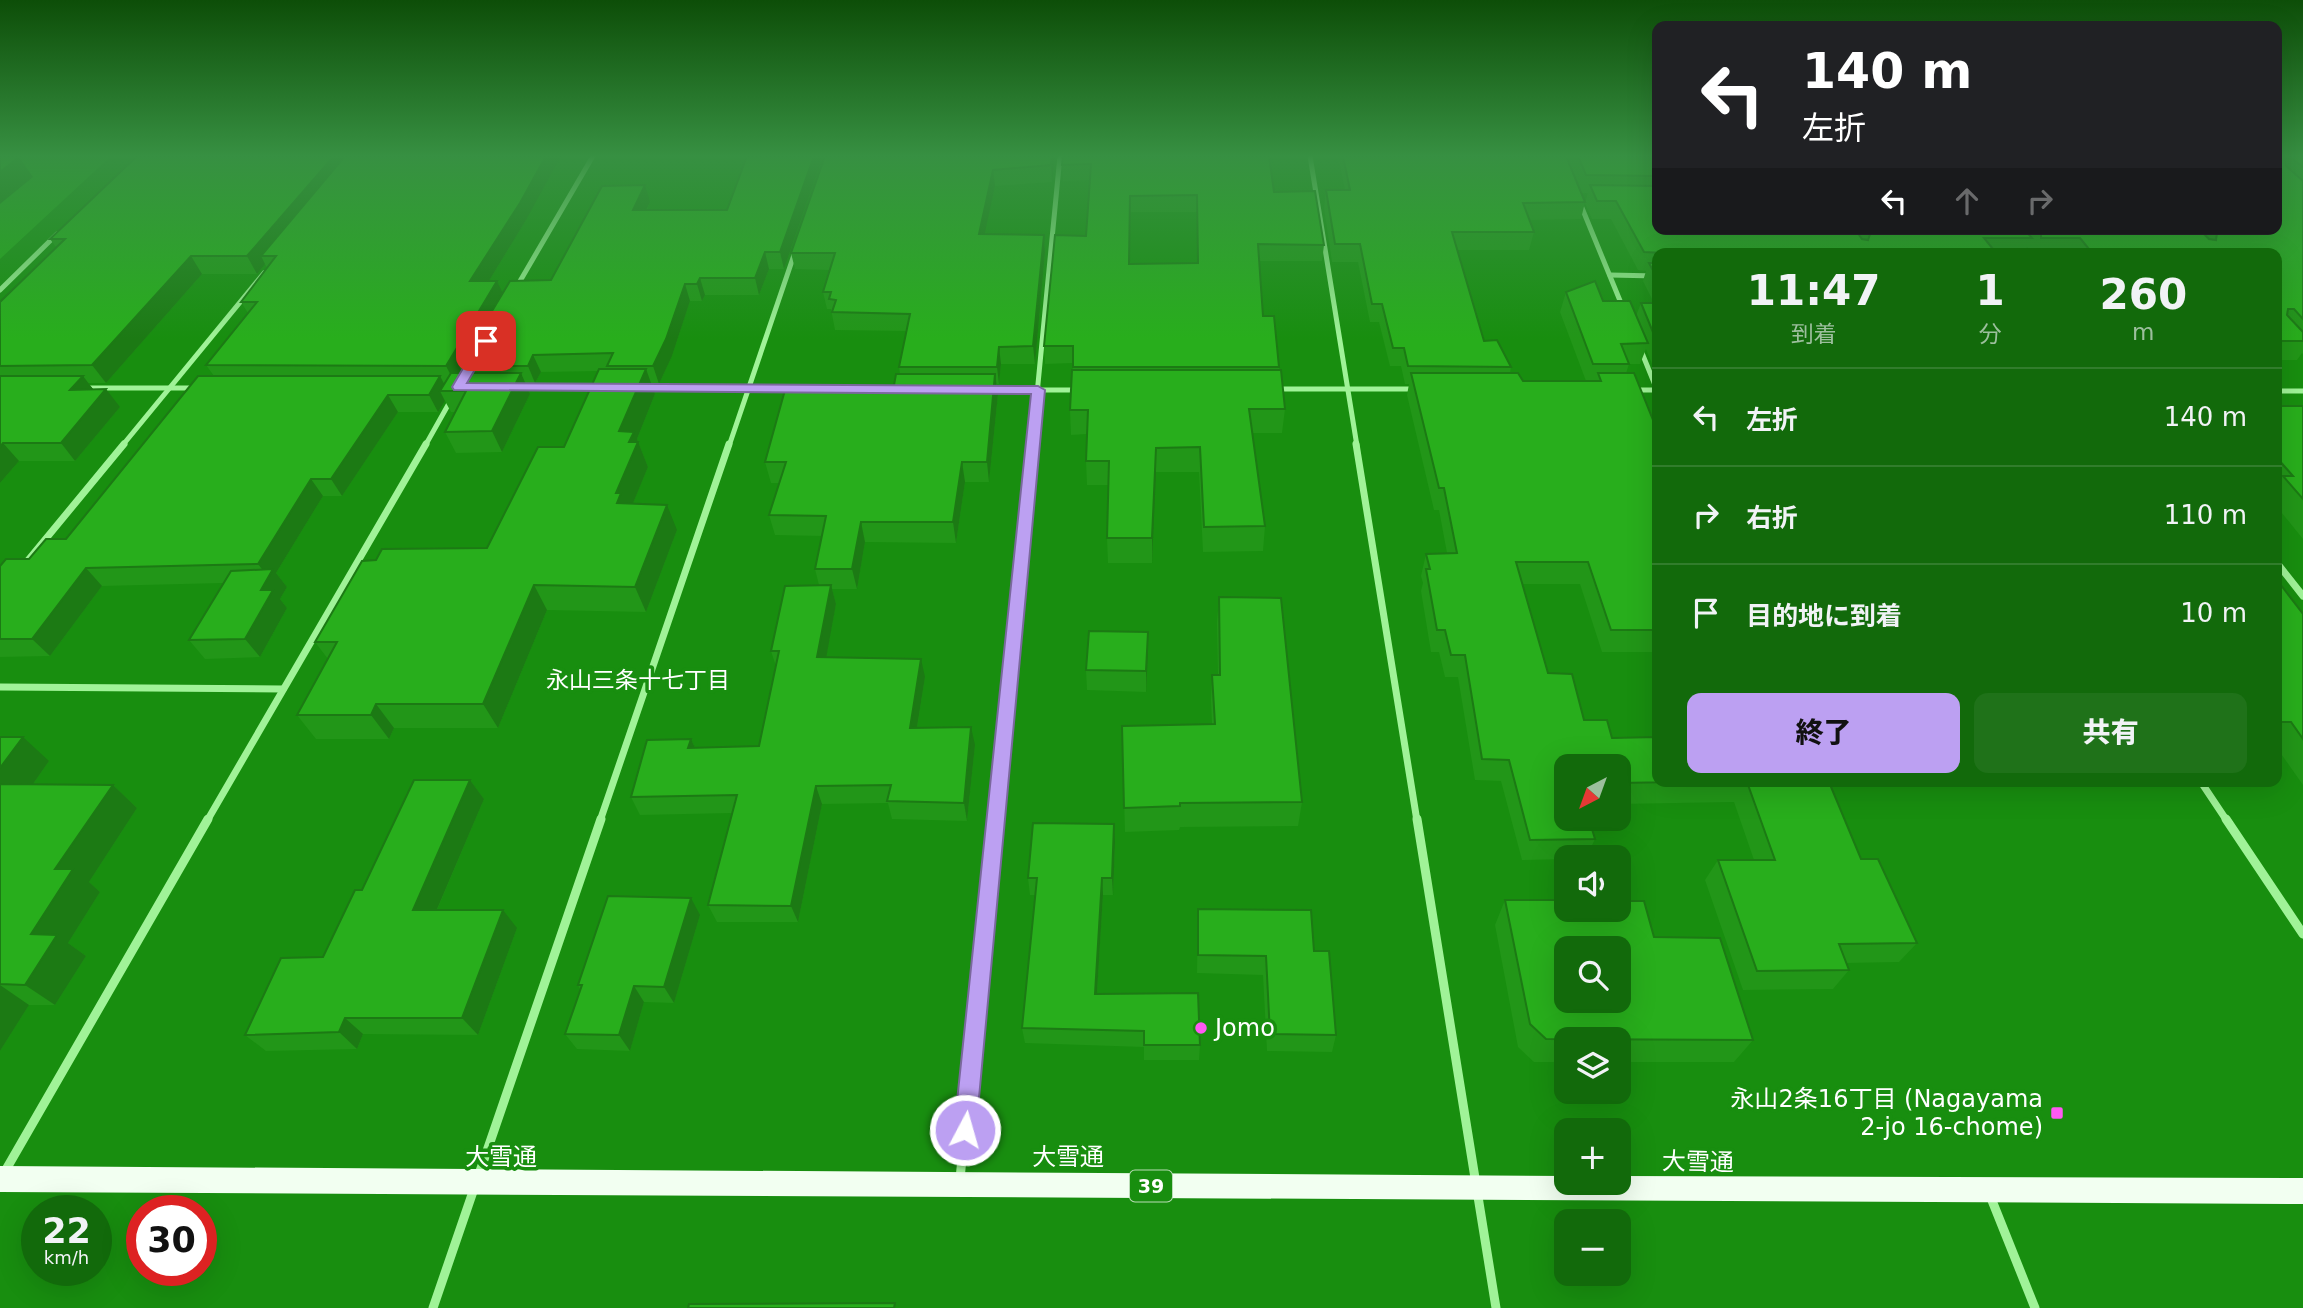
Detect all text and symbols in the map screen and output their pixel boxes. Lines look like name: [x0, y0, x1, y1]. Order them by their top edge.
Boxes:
text: 140 m: [1802, 43, 1972, 100]
icon: left: [1687, 49, 1778, 140]
text: 左折: [1802, 109, 1866, 147]
icon: left: [1875, 182, 1913, 220]
icon: ahead: [1948, 182, 1986, 220]
icon: right: [2021, 182, 2059, 220]
text: 11:47: [1747, 266, 1881, 315]
text: 1: [1975, 266, 2005, 315]
text: 260: [2099, 270, 2187, 319]
pin: [456, 311, 516, 371]
text: m: [2132, 319, 2155, 345]
text: 到着: [1791, 321, 1837, 347]
text: 分: [1979, 321, 2002, 347]
icon: arrive: [467, 322, 505, 360]
icon: left: [1687, 398, 1725, 436]
text: 140 m: [2164, 402, 2247, 432]
text: 左折: [1746, 405, 1798, 435]
icon: right: [1687, 496, 1725, 534]
text: 110 m: [2164, 500, 2247, 530]
text: 右折: [1746, 503, 1798, 533]
icon: arrive: [1687, 594, 1725, 632]
text: 10 m: [2180, 598, 2247, 628]
text: 目的地に到着: [1746, 601, 1902, 631]
district label: 永山三条十七丁目: [546, 667, 730, 693]
button: 終了: [1687, 693, 1960, 773]
button: 共有: [1974, 693, 2247, 773]
north arrow: [1554, 754, 1631, 831]
map controls: [1554, 754, 1631, 1286]
button: sound: [1554, 845, 1631, 922]
button: search: [1554, 936, 1631, 1013]
place label: Jomo: [1213, 1014, 1275, 1042]
marker: Jomo: [1193, 1020, 1209, 1036]
button: layers: [1554, 1027, 1631, 1104]
place label: 永山2条16丁目 (Nagayama 2-jo 16-chome): [1731, 1085, 2043, 1141]
position arrow: [928, 1093, 1002, 1167]
marker: 永山2条16丁目 (Nagayama 2-jo 16-chome): [2049, 1105, 2065, 1121]
button: +: [1554, 1118, 1631, 1195]
street label: 大雪通: [465, 1143, 537, 1171]
street label: 大雪通: [1032, 1143, 1104, 1171]
street label: 大雪通: [1662, 1147, 1734, 1177]
road number: 39: [1130, 1170, 1172, 1202]
speed limit sign: 30: [126, 1195, 217, 1286]
button: −: [1554, 1209, 1631, 1286]
text: 22: [42, 1211, 91, 1251]
text: km/h: [44, 1247, 89, 1268]

